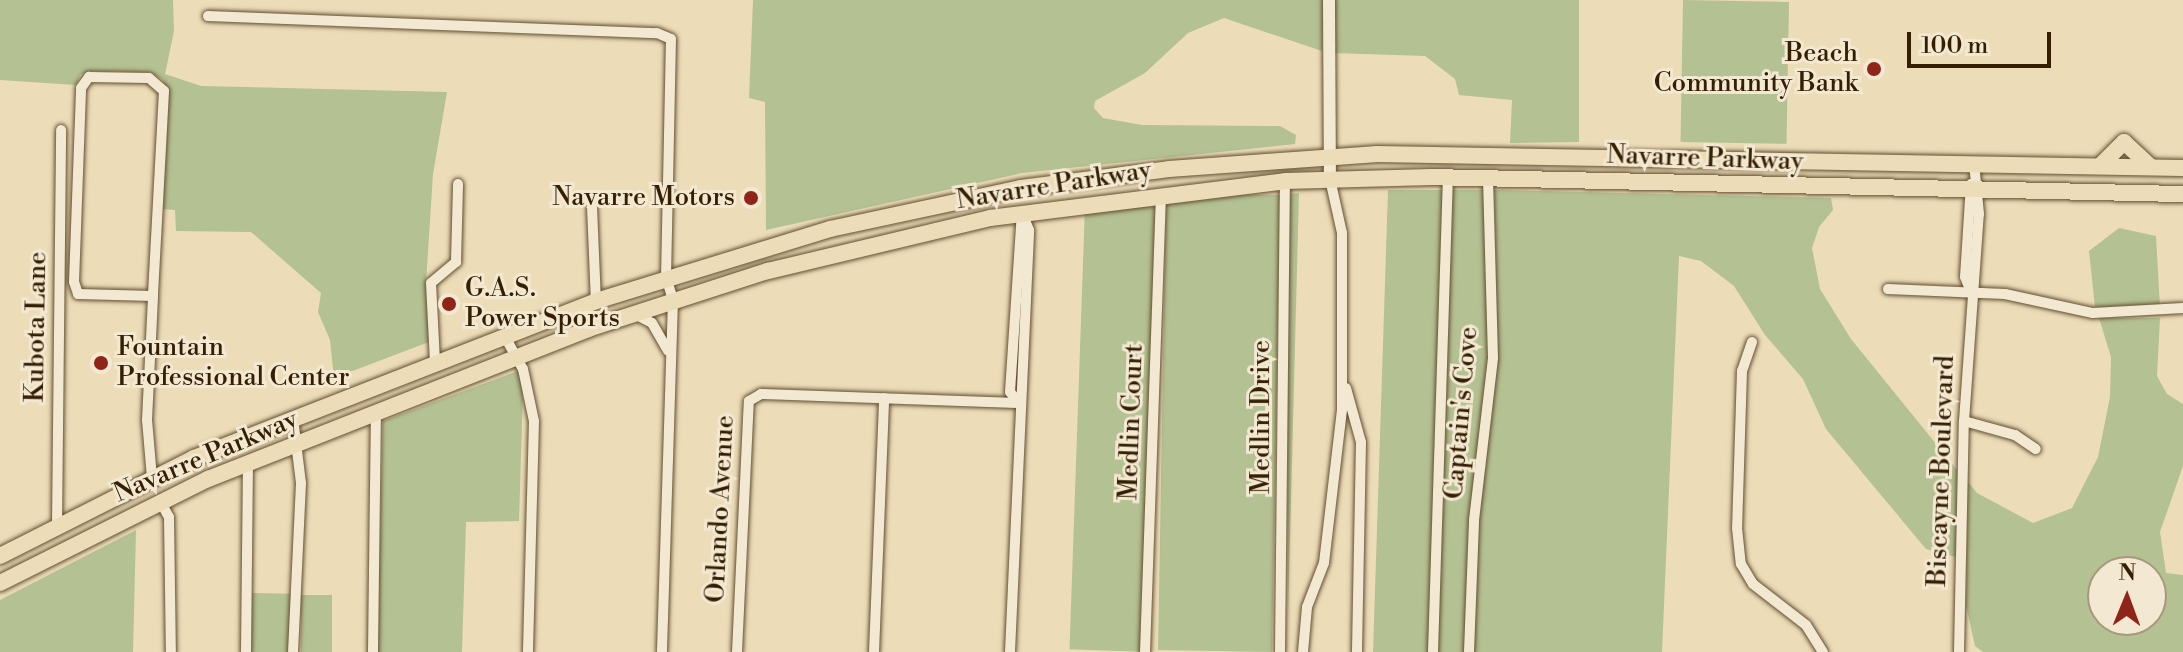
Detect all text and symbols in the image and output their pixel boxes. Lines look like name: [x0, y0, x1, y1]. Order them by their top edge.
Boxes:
scale bar: [1911, 16, 2055, 66]
text: 100 m: [1921, 31, 1988, 61]
place label: Beach Community Bank: [1654, 38, 1858, 100]
marker: Beach Community Bank: [1865, 60, 1883, 78]
street label: Navarre Parkway: [1606, 140, 1804, 178]
street label: Navarre Parkway: [954, 155, 1154, 217]
place label: Navarre Motors: [552, 182, 735, 214]
marker: Navarre Motors: [742, 189, 760, 207]
street label: Kubota Lane: [20, 251, 54, 403]
place label: G.A.S. Power Sports: [465, 273, 620, 334]
marker: G.A.S. Power Sports: [440, 295, 458, 313]
street label: Captain's Cove: [1439, 325, 1485, 501]
place label: Fountain Professional Center: [117, 332, 349, 394]
street label: Medlin Drive: [1246, 340, 1278, 494]
street label: Medlin Court: [1114, 343, 1150, 501]
marker: Fountain Professional Center: [92, 354, 110, 372]
street label: Biscayne Boulevard: [1922, 355, 1962, 587]
street label: Navarre Parkway: [109, 404, 303, 510]
street label: Orlando Avenue: [701, 414, 741, 604]
north arrow: [2087, 556, 2167, 636]
text: N: [2118, 560, 2136, 587]

